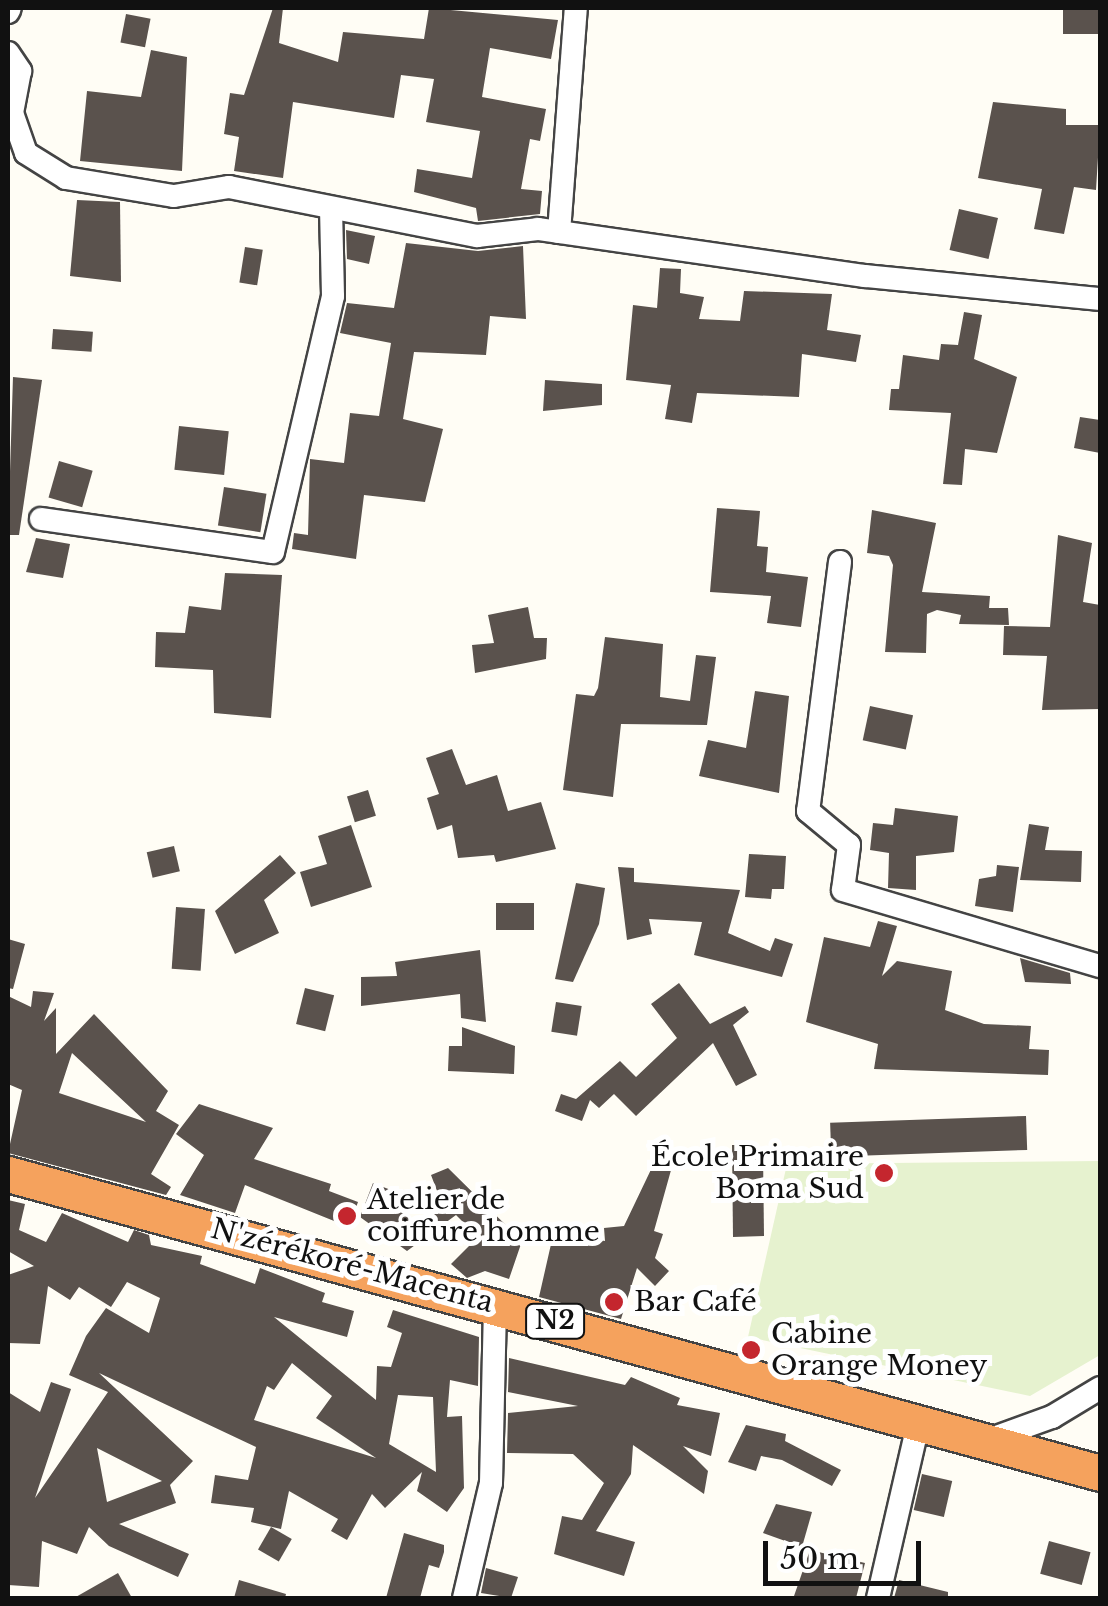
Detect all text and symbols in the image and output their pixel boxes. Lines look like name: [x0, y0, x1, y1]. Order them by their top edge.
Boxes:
place label: École Primaire Boma Sud: [651, 1140, 864, 1206]
marker: École Primaire Boma Sud: [873, 1162, 895, 1184]
place label: Atelier de coiffure homme: [367, 1183, 600, 1249]
marker: Atelier de coiffure homme: [336, 1205, 358, 1227]
street label: N'zérékoré-Macenta: [207, 1212, 497, 1320]
place label: Bar Café: [634, 1285, 758, 1319]
marker: Bar Café: [603, 1291, 625, 1313]
road number: N2: [525, 1301, 585, 1341]
place label: Cabine Orange Money: [771, 1317, 987, 1383]
marker: Cabine Orange Money: [740, 1339, 762, 1361]
scale bar: [768, 1521, 926, 1583]
text: 50 m: [780, 1540, 859, 1577]

